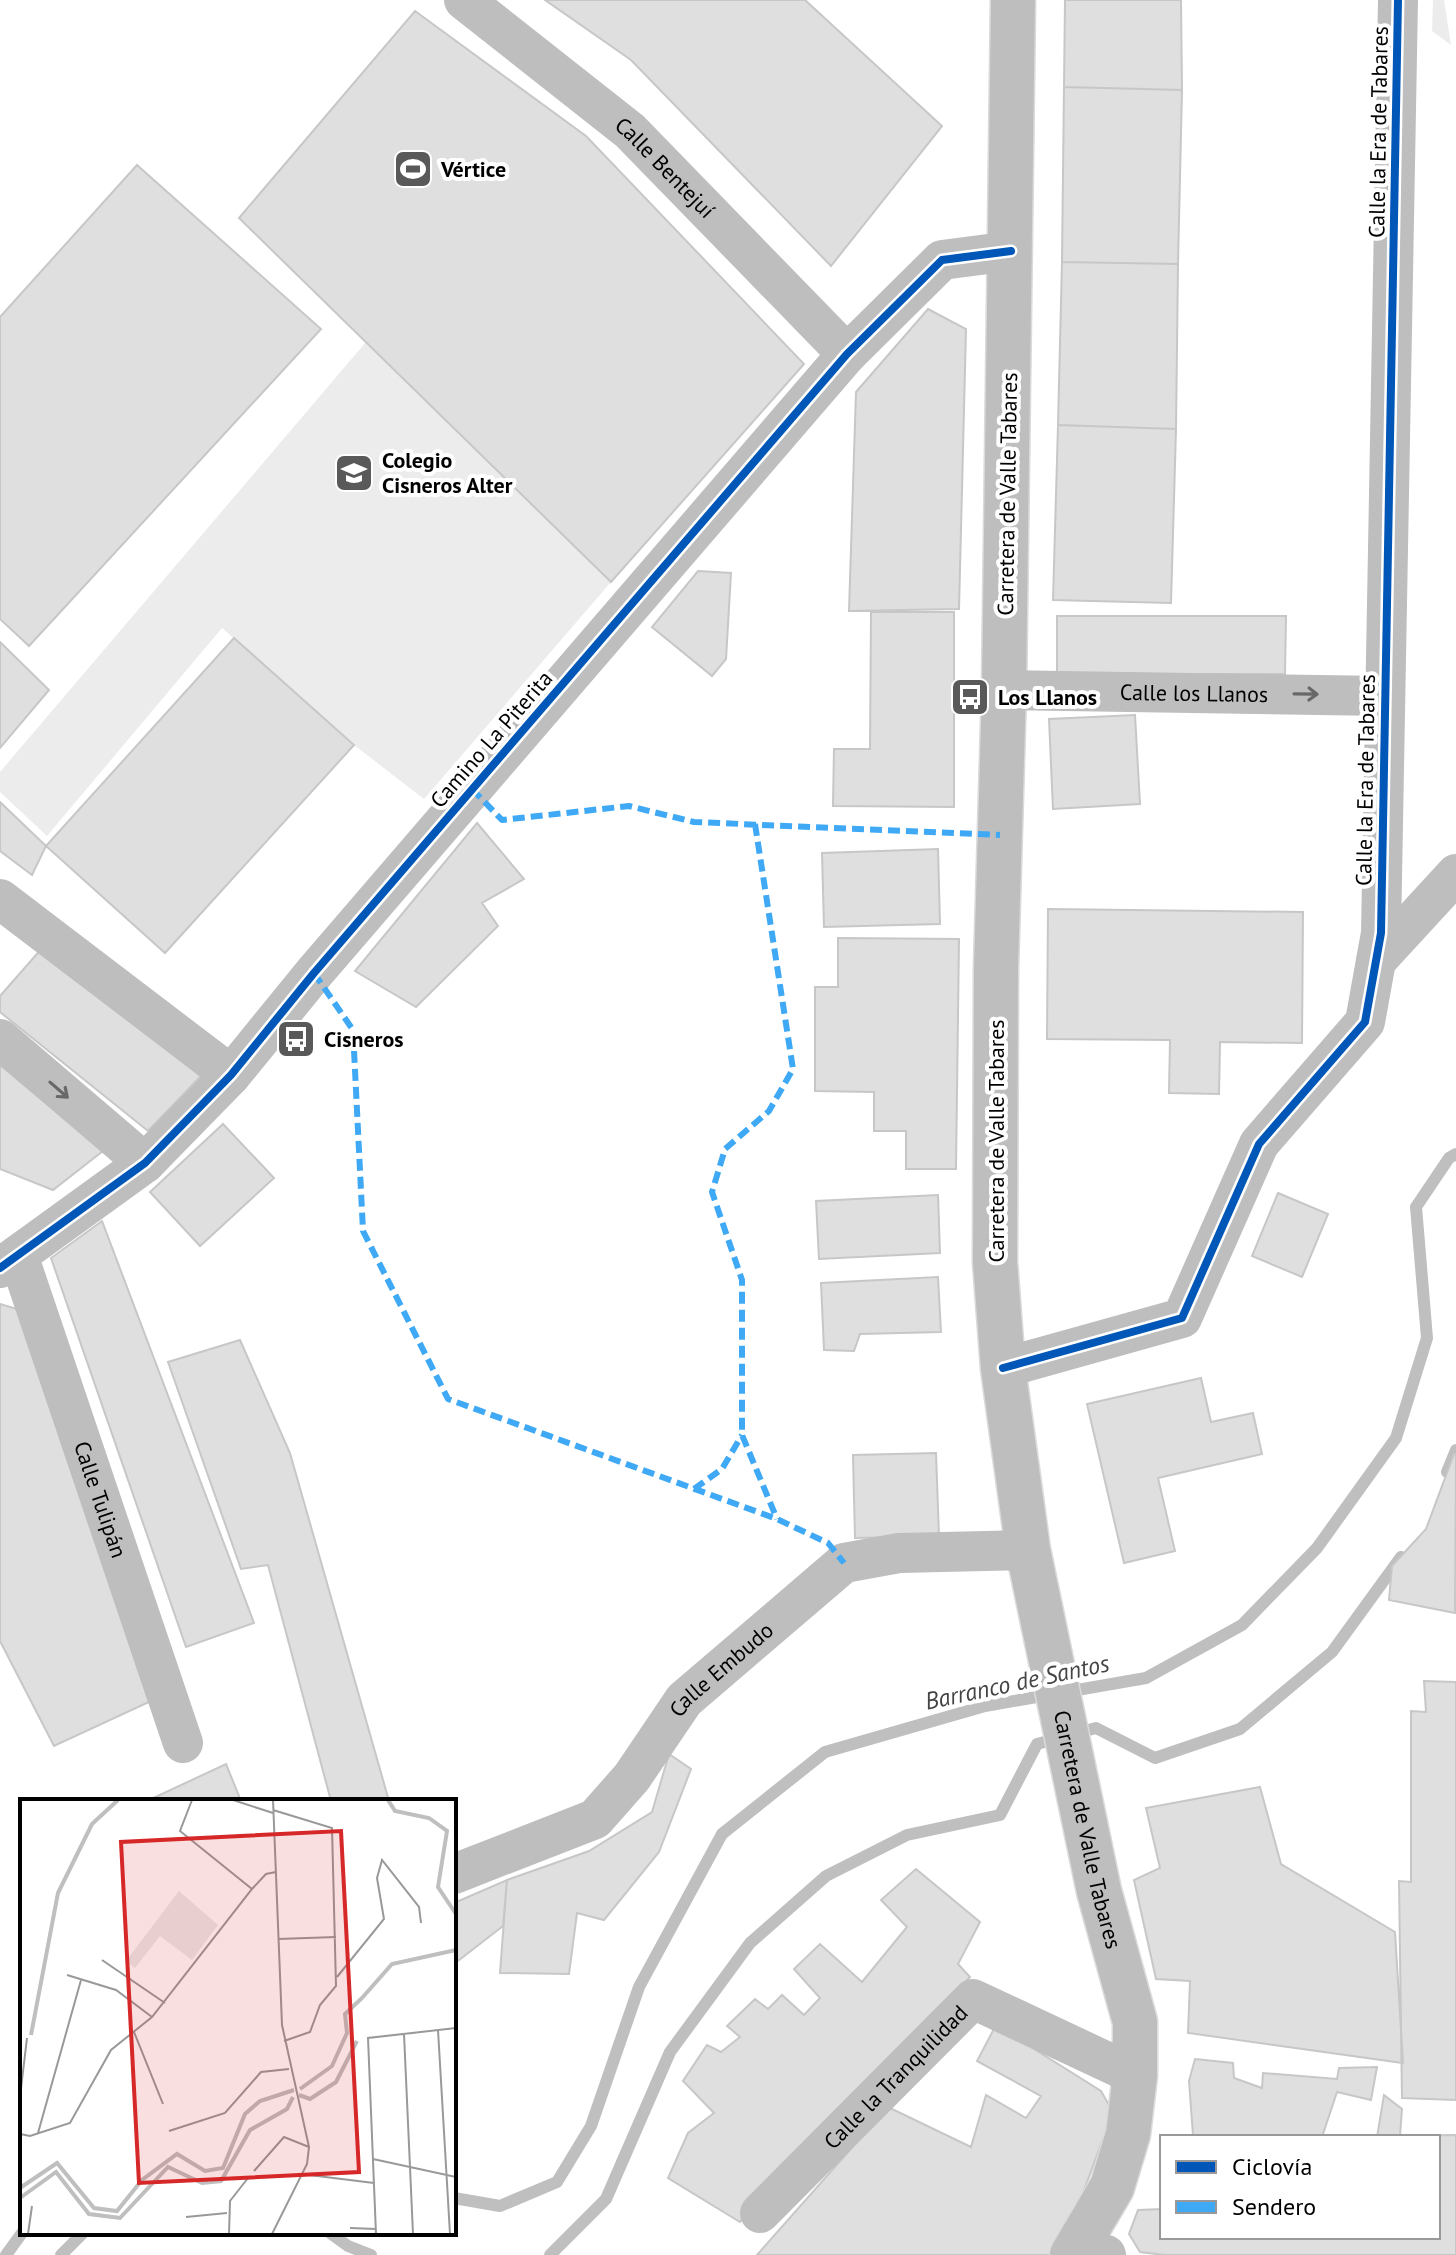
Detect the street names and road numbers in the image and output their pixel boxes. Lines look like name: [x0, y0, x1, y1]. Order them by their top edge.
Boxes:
street label: Calle la Era de Tabares: [1362, 26, 1394, 238]
street label: Calle Bentejuí: [610, 111, 721, 224]
street label: Carretera de Valle Tabares: [991, 372, 1023, 616]
street label: Camino La Piterita: [424, 665, 558, 813]
street label: Calle la Era de Tabares: [1349, 674, 1381, 886]
street label: Calle los Llanos: [1120, 678, 1268, 708]
street label: Carretera de Valle Tabares: [982, 1019, 1010, 1263]
street label: Calle Tulipán: [68, 1437, 133, 1561]
street label: Calle Embudo: [663, 1616, 779, 1722]
street label: Carretera de Valle Tabares: [1048, 1708, 1128, 1952]
street label: Calle la Tranquilidad: [818, 1999, 973, 2155]

